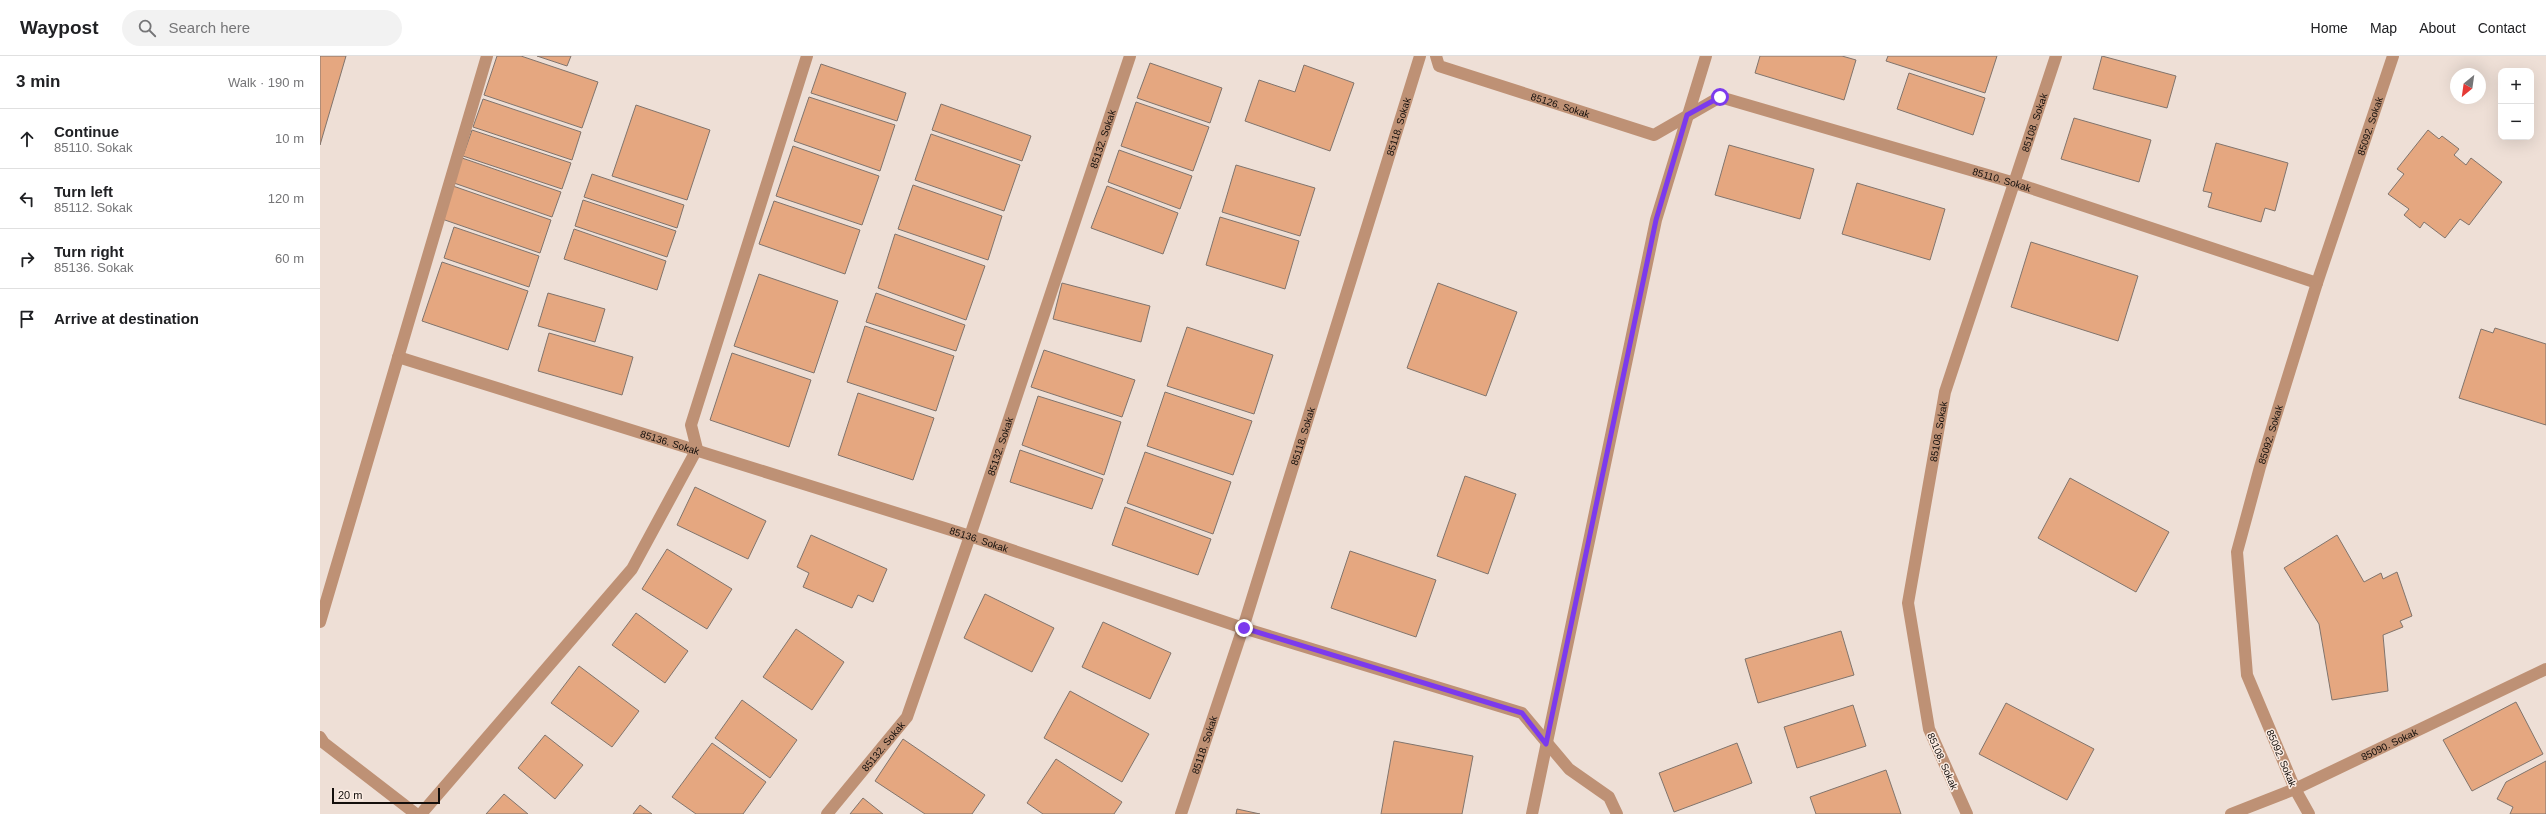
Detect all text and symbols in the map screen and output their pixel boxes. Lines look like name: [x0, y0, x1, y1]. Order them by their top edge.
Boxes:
search box: [122, 10, 402, 46]
text: Waypost: [20, 17, 98, 38]
icon: search: [136, 17, 158, 39]
text: Search here: [168, 19, 250, 36]
text: Home: [2311, 20, 2348, 36]
text: Map: [2370, 20, 2397, 36]
text: About: [2419, 20, 2456, 36]
text: Contact: [2478, 20, 2526, 36]
north arrow: [2450, 68, 2486, 104]
map controls: [2498, 68, 2534, 140]
button: +: [2498, 68, 2534, 104]
text: 3 min: [16, 72, 60, 91]
text: Walk · 190 m: [228, 75, 304, 90]
route start: [1711, 88, 1729, 106]
street label: 85126. Sokak: [1530, 91, 1592, 120]
street label: 85108. Sokak: [2020, 91, 2050, 153]
street label: 85092. Sokak: [2355, 94, 2385, 157]
street label: 85118. Sokak: [1384, 95, 1413, 157]
button: −: [2498, 104, 2534, 140]
street label: 85132. Sokak: [1088, 107, 1118, 170]
text: Continue: [54, 123, 119, 140]
icon: ahead: [16, 128, 38, 150]
text: 10 m: [275, 131, 304, 146]
text: 85110. Sokak: [54, 140, 133, 155]
street label: 85110. Sokak: [1971, 166, 2033, 194]
text: Turn left: [54, 183, 113, 200]
icon: left: [16, 188, 38, 210]
text: 120 m: [268, 191, 304, 206]
text: 85112. Sokak: [54, 200, 133, 215]
text: Turn right: [54, 243, 124, 260]
icon: right: [16, 248, 38, 270]
text: 60 m: [275, 251, 304, 266]
text: 85136. Sokak: [54, 260, 134, 275]
icon: arrive: [16, 308, 38, 330]
text: Arrive at destination: [54, 310, 199, 327]
street label: 85108. Sokak: [1928, 399, 1949, 463]
street label: 85092. Sokak: [2256, 403, 2285, 465]
street label: 85118. Sokak: [1289, 405, 1317, 467]
street label: 85132. Sokak: [986, 415, 1016, 477]
street label: 85136. Sokak: [639, 428, 702, 457]
street label: 85136. Sokak: [948, 525, 1011, 555]
route end: [1235, 619, 1253, 637]
street label: 85118. Sokak: [1190, 714, 1220, 775]
street label: 85132. Sokak: [860, 719, 908, 774]
street label: 85090. Sokak: [2359, 726, 2420, 763]
street label: 85092. Sokak: [2265, 728, 2299, 789]
street label: 85108. Sokak: [1925, 731, 1960, 792]
scale bar: [332, 786, 440, 805]
text: 20 m: [338, 789, 362, 801]

